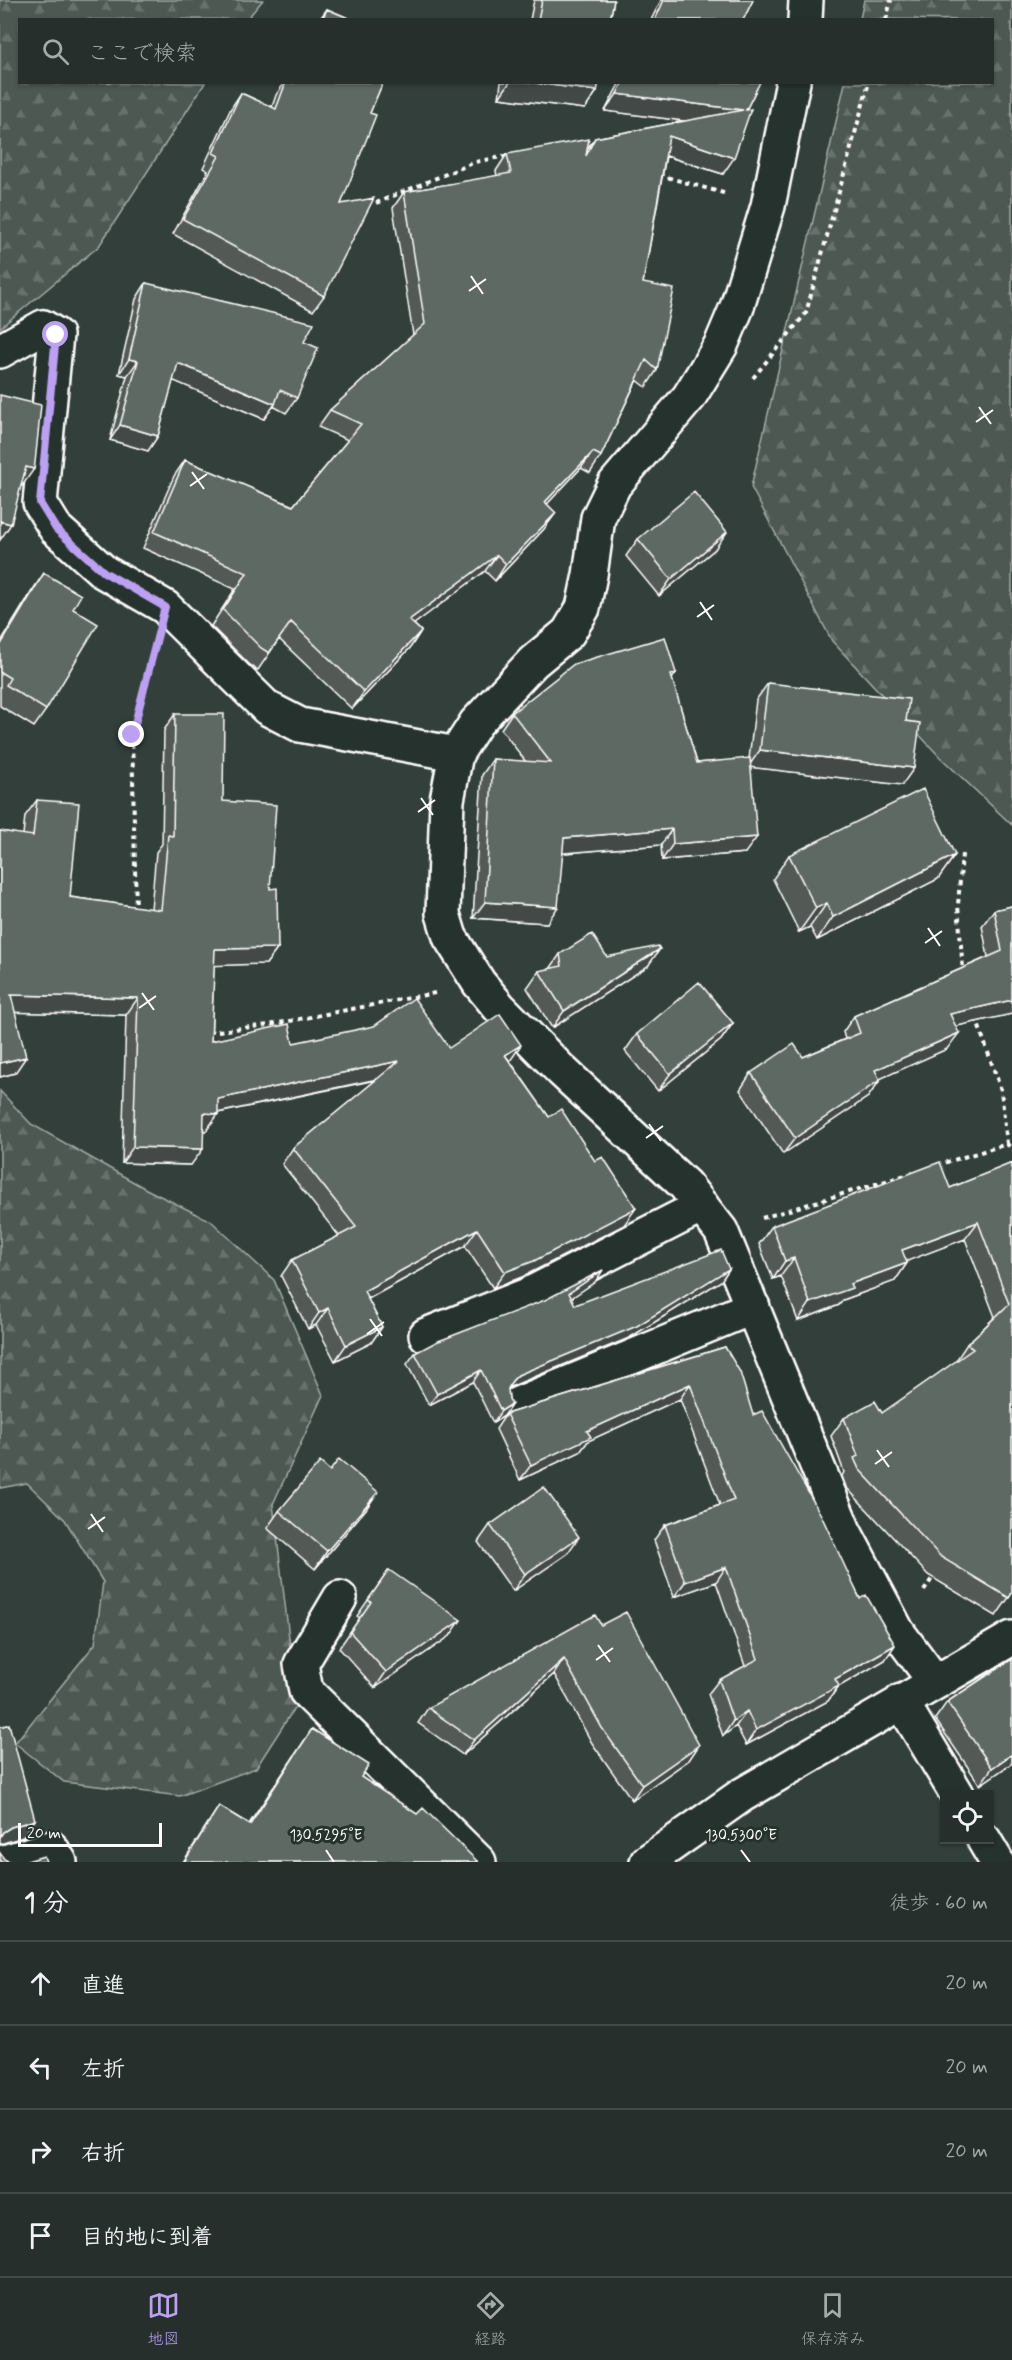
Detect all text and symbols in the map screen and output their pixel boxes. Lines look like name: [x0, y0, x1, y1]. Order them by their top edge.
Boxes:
search box: [18, 18, 994, 84]
icon: search: [39, 35, 72, 68]
text: ここで検索: [87, 40, 197, 68]
route start: [42, 321, 68, 347]
route end: [118, 721, 144, 747]
map controls: [940, 1790, 994, 1844]
button: locate: [940, 1790, 994, 1844]
scale bar: [18, 1820, 162, 1848]
text: 20 m: [27, 1823, 61, 1844]
text: 130.5295°E: [289, 1826, 363, 1846]
text: 130.5300°E: [705, 1826, 777, 1846]
text: 1 分: [24, 1887, 69, 1921]
text: 徒歩 · 60 m: [890, 1890, 988, 1917]
icon: ahead: [24, 1967, 57, 2000]
text: 20 m: [945, 1970, 988, 1997]
text: 直進: [81, 1972, 125, 2000]
icon: left: [24, 2051, 57, 2084]
text: 20 m: [945, 2054, 988, 2081]
text: 左折: [81, 2056, 125, 2084]
icon: right: [24, 2135, 57, 2168]
text: 20 m: [945, 2138, 988, 2165]
text: 右折: [81, 2140, 125, 2168]
icon: arrive: [24, 2219, 57, 2252]
text: 目的地に到着: [81, 2224, 213, 2252]
tab: 地図: [147, 2289, 180, 2350]
tab: 経路: [474, 2289, 507, 2350]
tab: 保存済み: [801, 2289, 865, 2350]

